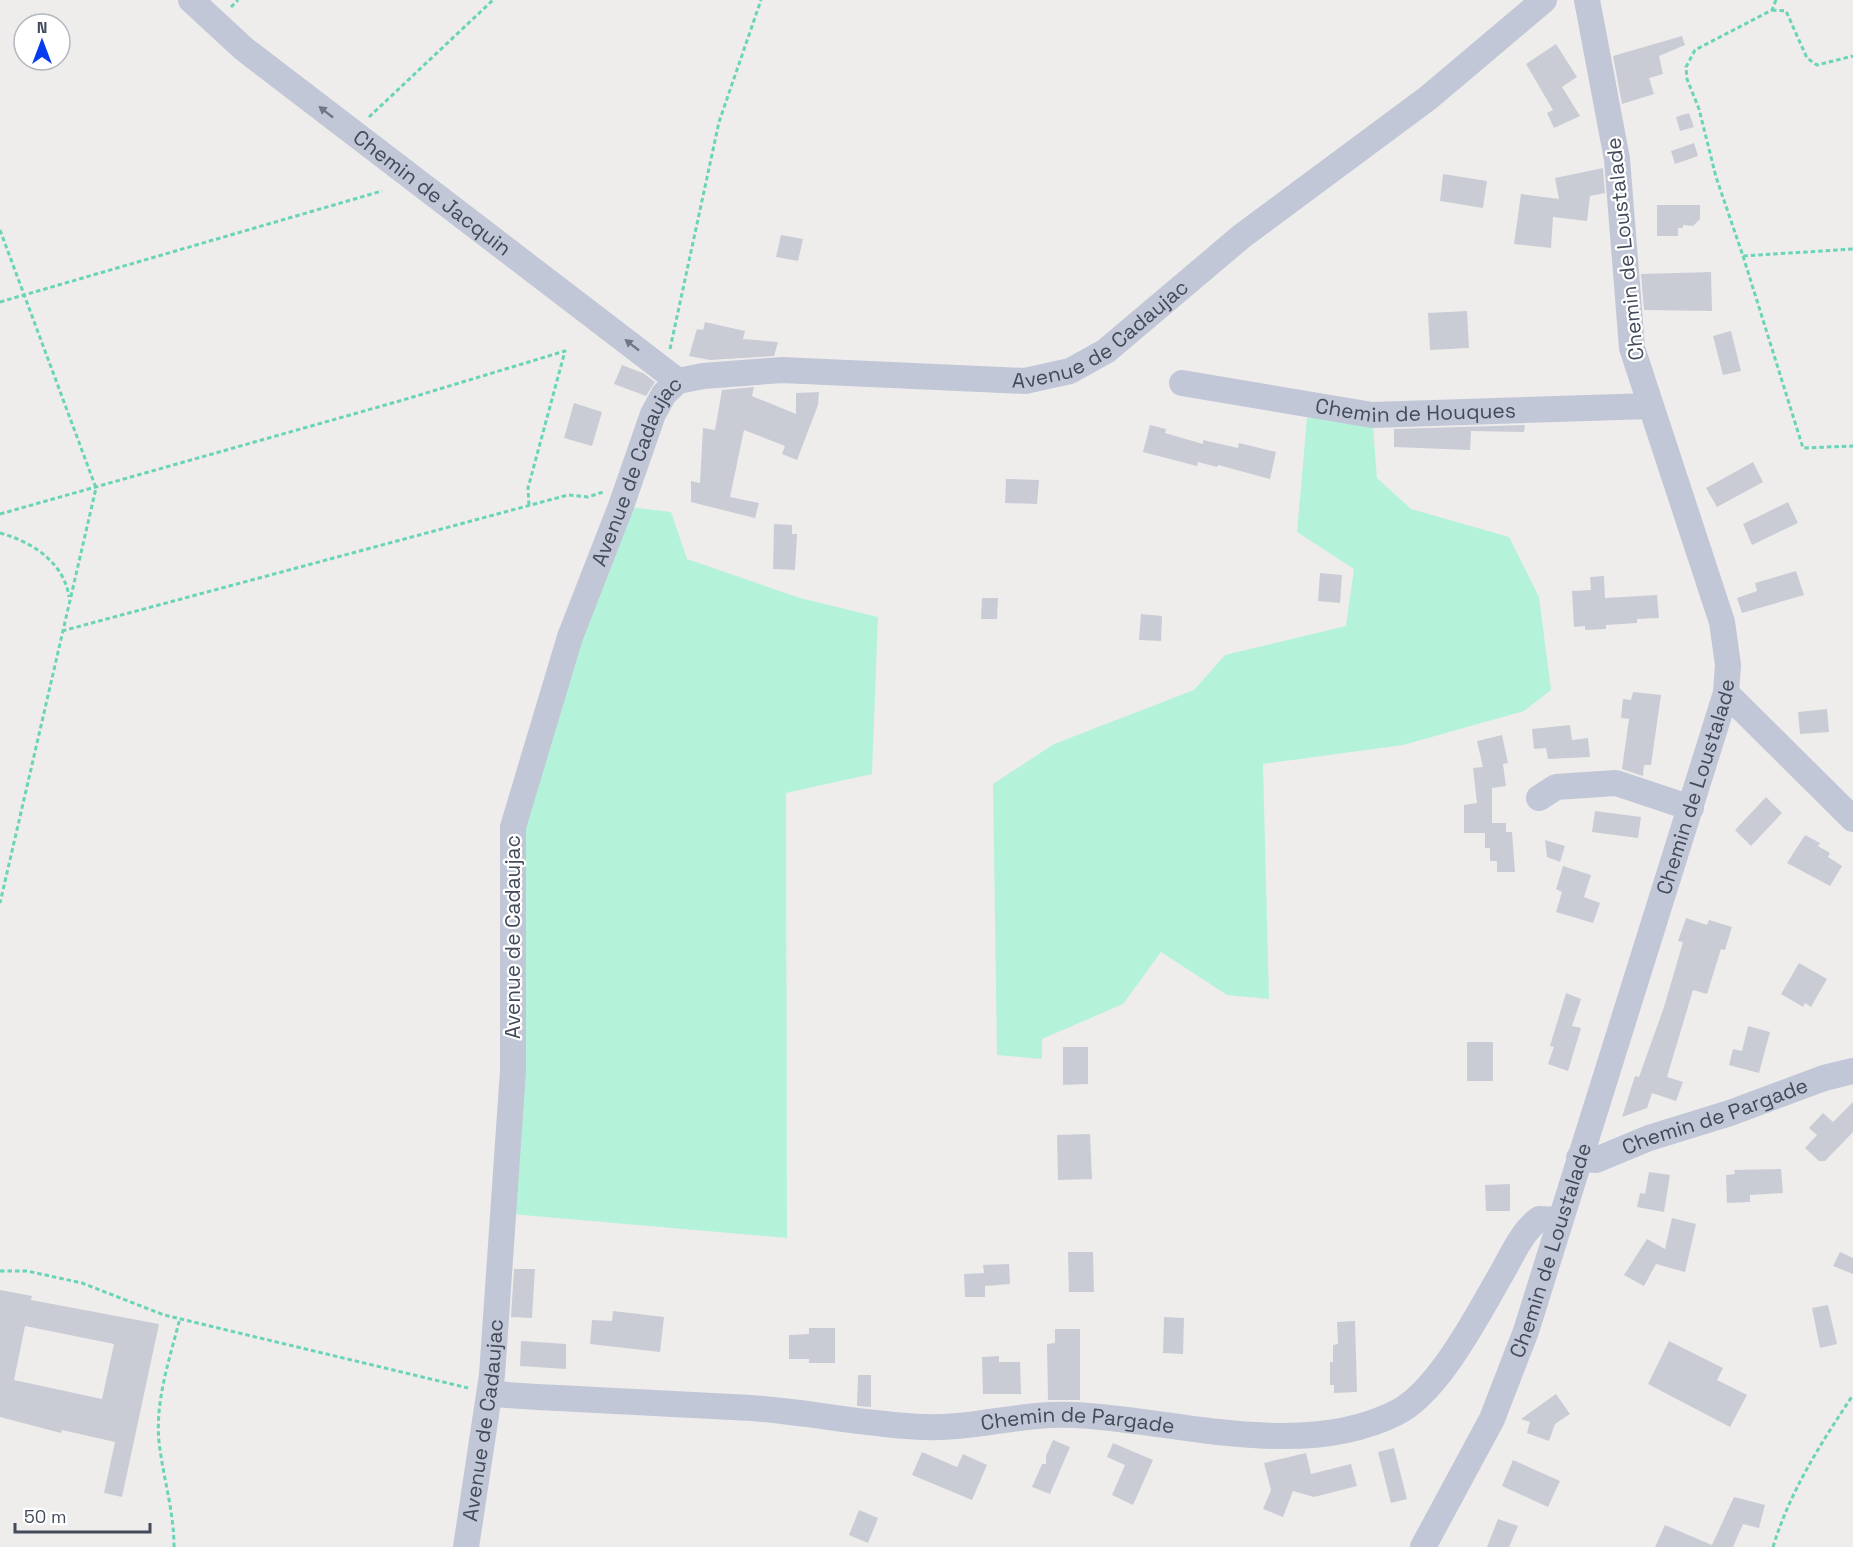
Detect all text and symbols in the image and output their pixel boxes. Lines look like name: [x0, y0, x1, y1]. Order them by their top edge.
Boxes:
north arrow: [12, 12, 72, 72]
text: N: [37, 17, 47, 38]
one-way arrow: [318, 106, 334, 119]
street label: Chemin de Jacquin: [348, 123, 517, 262]
street label: Chemin de Loustalade: [1599, 136, 1650, 362]
street label: Avenue de Cadaujac: [1011, 273, 1194, 394]
one-way arrow: [624, 339, 639, 351]
street label: Avenue de Cadaujac: [585, 370, 688, 570]
street label: Chemin de Houques: [1313, 392, 1516, 428]
street label: Chemin de Loustalade: [1650, 678, 1740, 898]
street label: Avenue de Cadaujac: [499, 835, 526, 1039]
street label: Chemin de Pargade: [1618, 1071, 1812, 1161]
street label: Chemin de Loustalade: [1503, 1139, 1597, 1362]
street label: Avenue de Cadaujac: [456, 1318, 509, 1523]
street label: Chemin de Pargade: [979, 1401, 1176, 1439]
scale bar: [15, 1496, 150, 1534]
text: 50 m: [24, 1505, 66, 1528]

